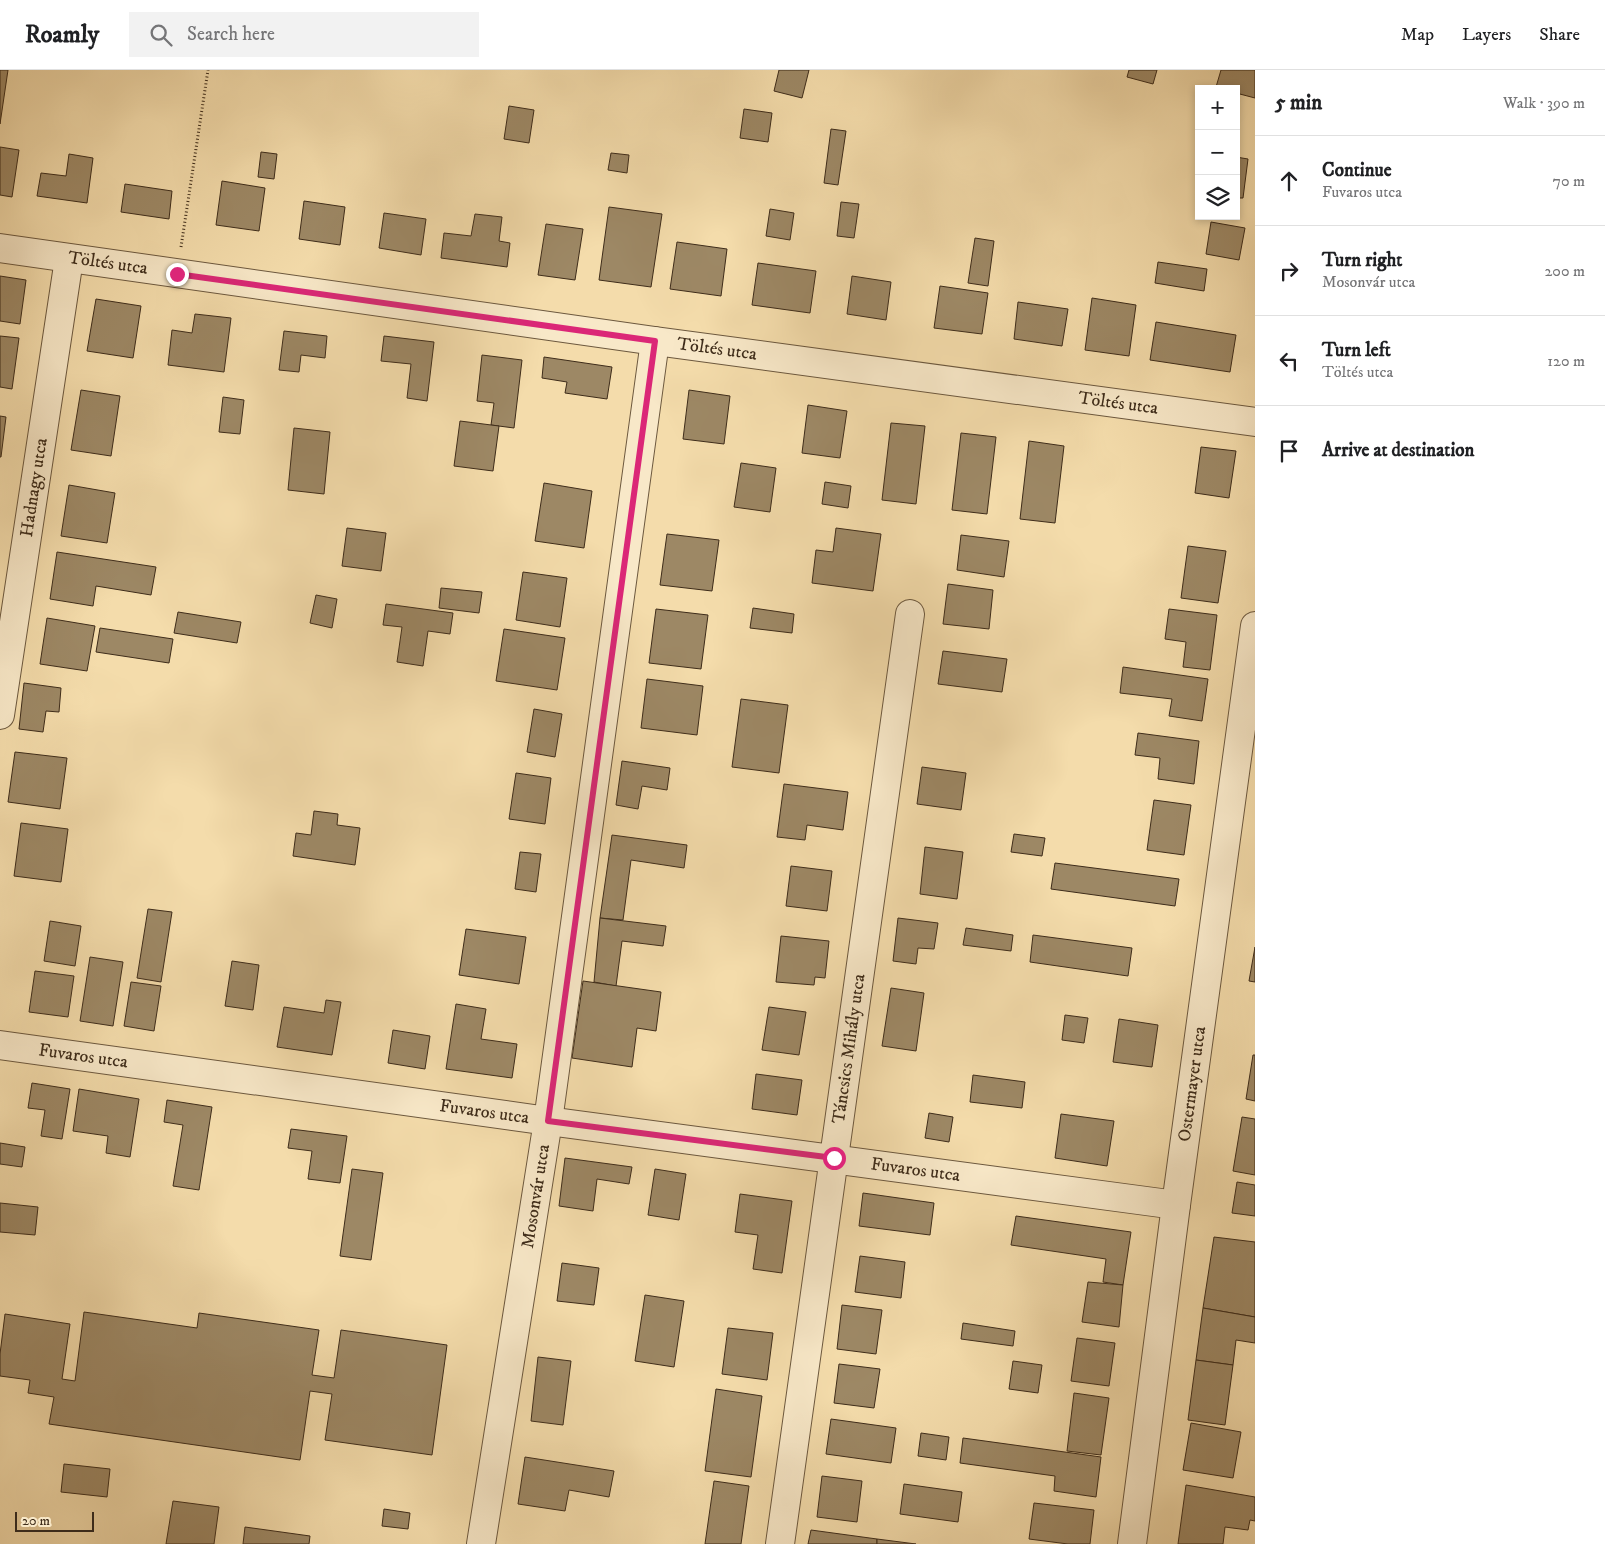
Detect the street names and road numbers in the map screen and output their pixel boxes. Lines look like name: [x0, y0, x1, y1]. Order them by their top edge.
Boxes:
street label: Töltés utca: [67, 247, 150, 280]
street label: Töltés utca: [676, 333, 758, 366]
street label: Töltés utca: [1077, 387, 1160, 420]
street label: Hadnagy utca: [16, 436, 53, 539]
street label: Táncsics Mihály utca: [828, 972, 871, 1125]
street label: Ostermayer utca: [1174, 1025, 1211, 1143]
street label: Fuvaros utca: [37, 1039, 130, 1074]
street label: Fuvaros utca: [438, 1095, 531, 1129]
street label: Mosonvár utca: [517, 1142, 555, 1250]
street label: Fuvaros utca: [869, 1153, 962, 1187]

